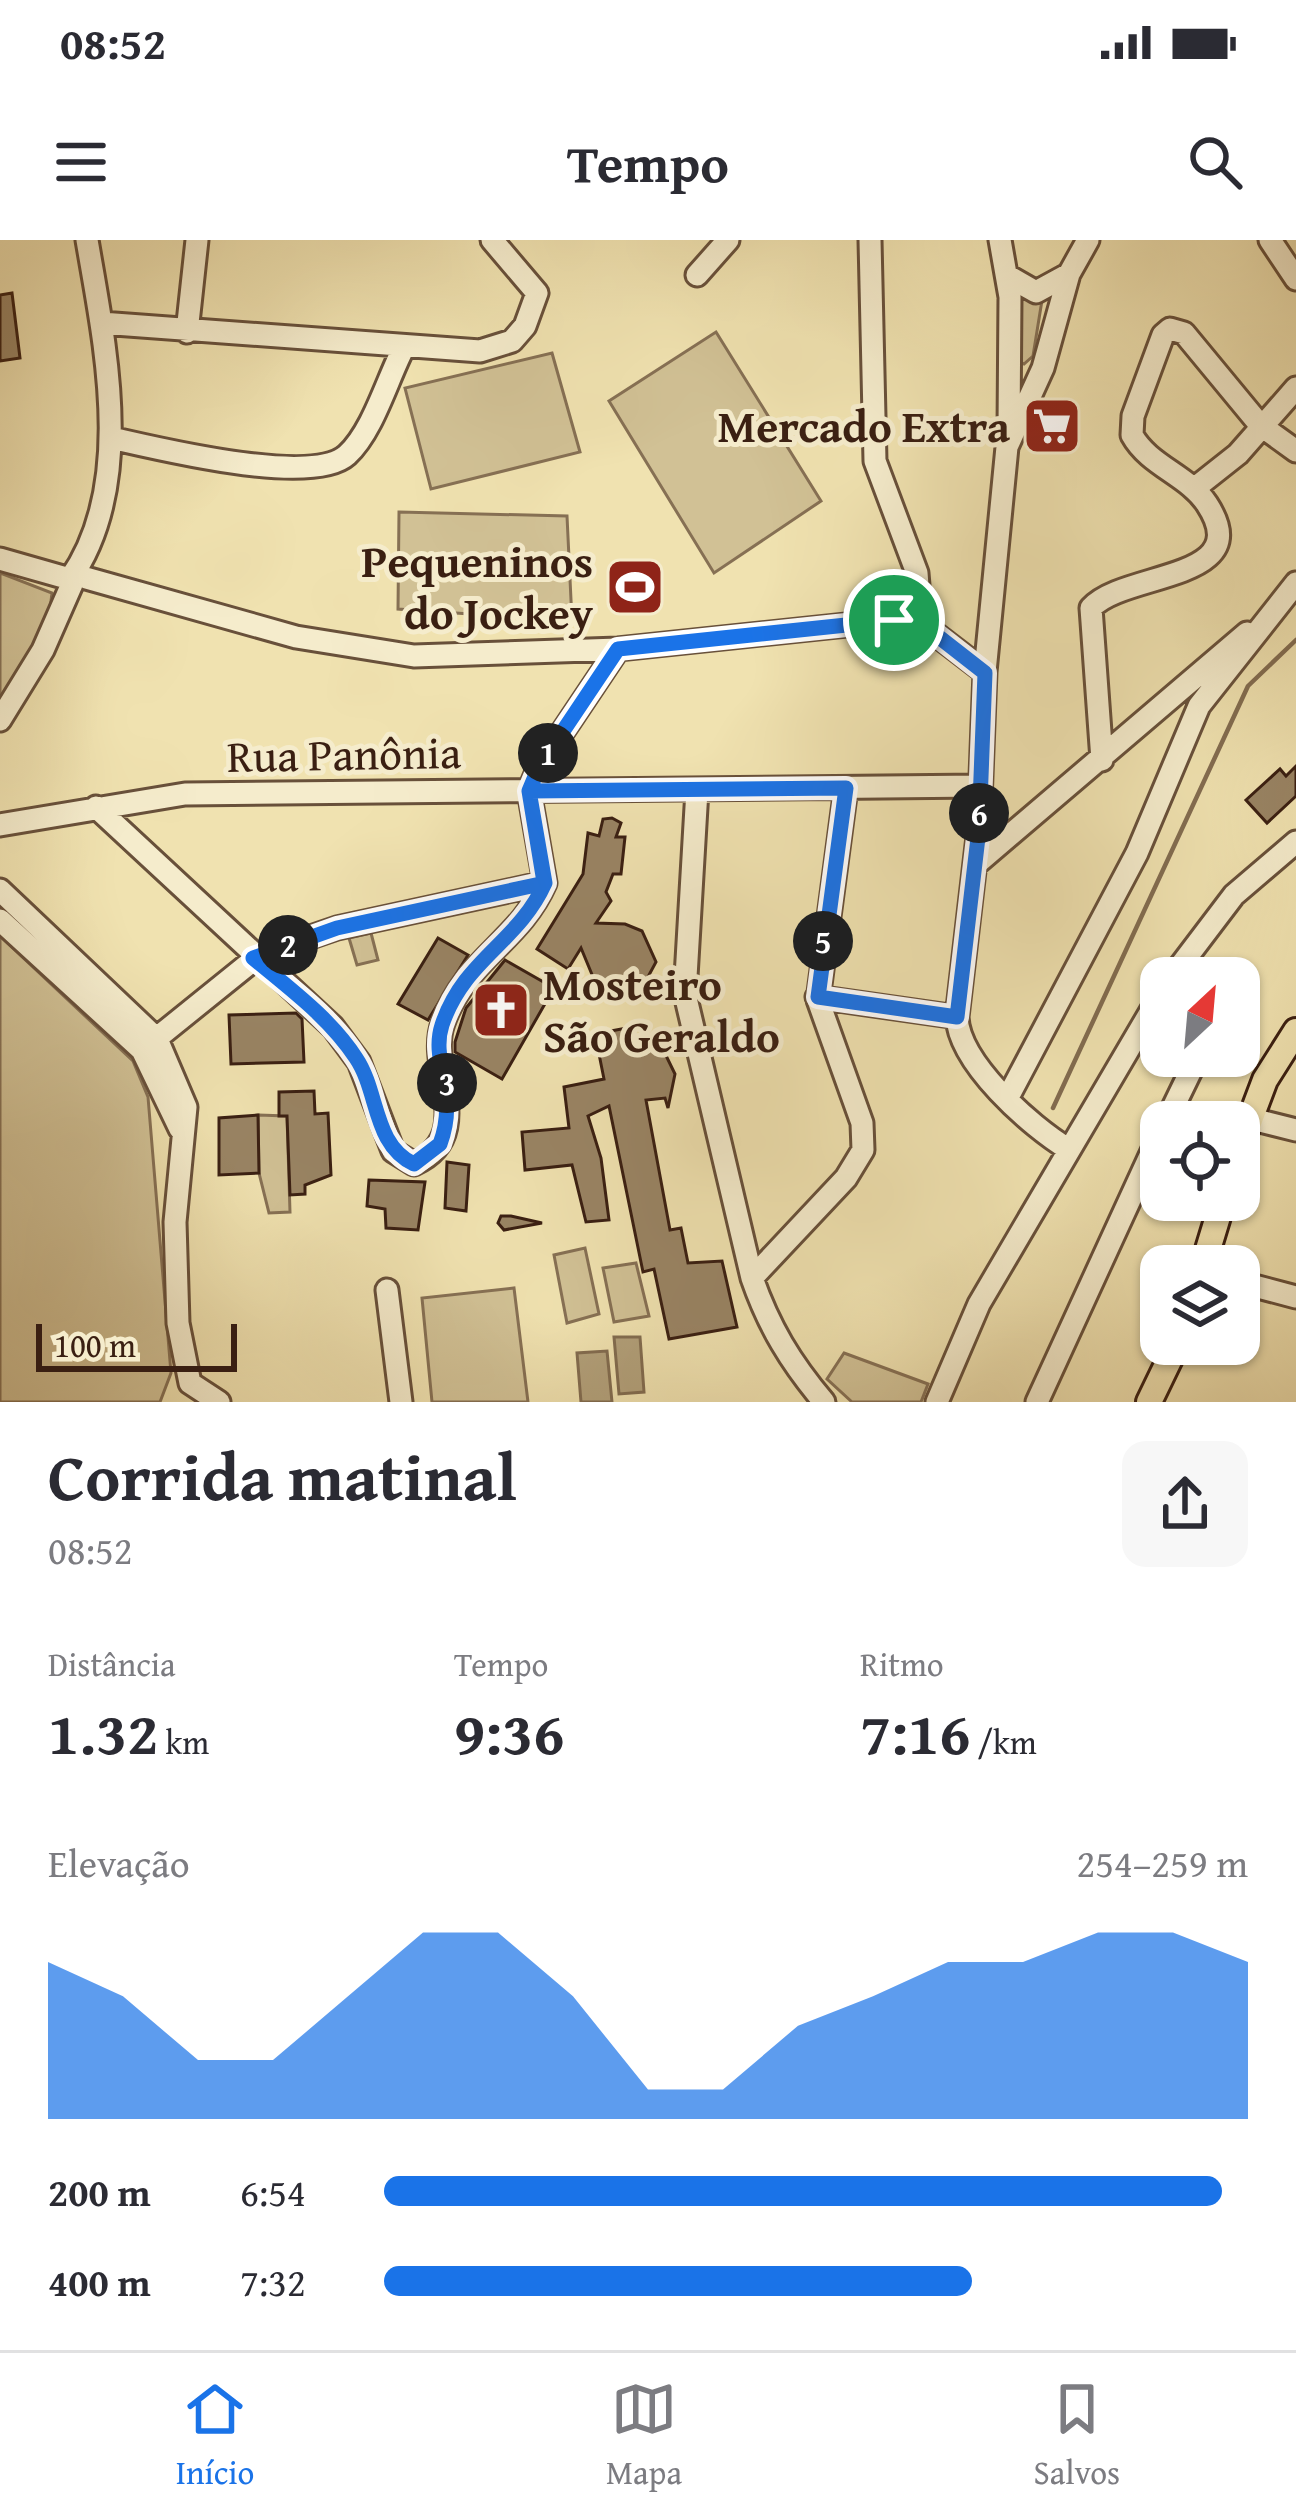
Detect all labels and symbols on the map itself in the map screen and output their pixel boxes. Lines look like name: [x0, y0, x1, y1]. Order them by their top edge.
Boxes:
place label: Mercado Extra: [718, 393, 1010, 458]
supermarket icon: Mercado Extra: [1021, 395, 1083, 457]
place label: Pequeninos do Jockey: [361, 528, 593, 645]
sports icon: Pequeninos do Jockey: [604, 556, 666, 618]
pin: [843, 569, 945, 671]
street label: Rua Panônia: [226, 719, 462, 788]
pin: 1: [518, 723, 578, 783]
pin: 6: [949, 783, 1009, 843]
pin: 5: [793, 911, 853, 971]
pin: 2: [258, 915, 318, 975]
place label: Mosteiro São Geraldo: [543, 951, 780, 1068]
north arrow: [1140, 957, 1260, 1077]
church icon: Mosteiro São Geraldo: [470, 979, 532, 1041]
pin: 3: [417, 1053, 477, 1113]
scale bar: [36, 1318, 237, 1371]

